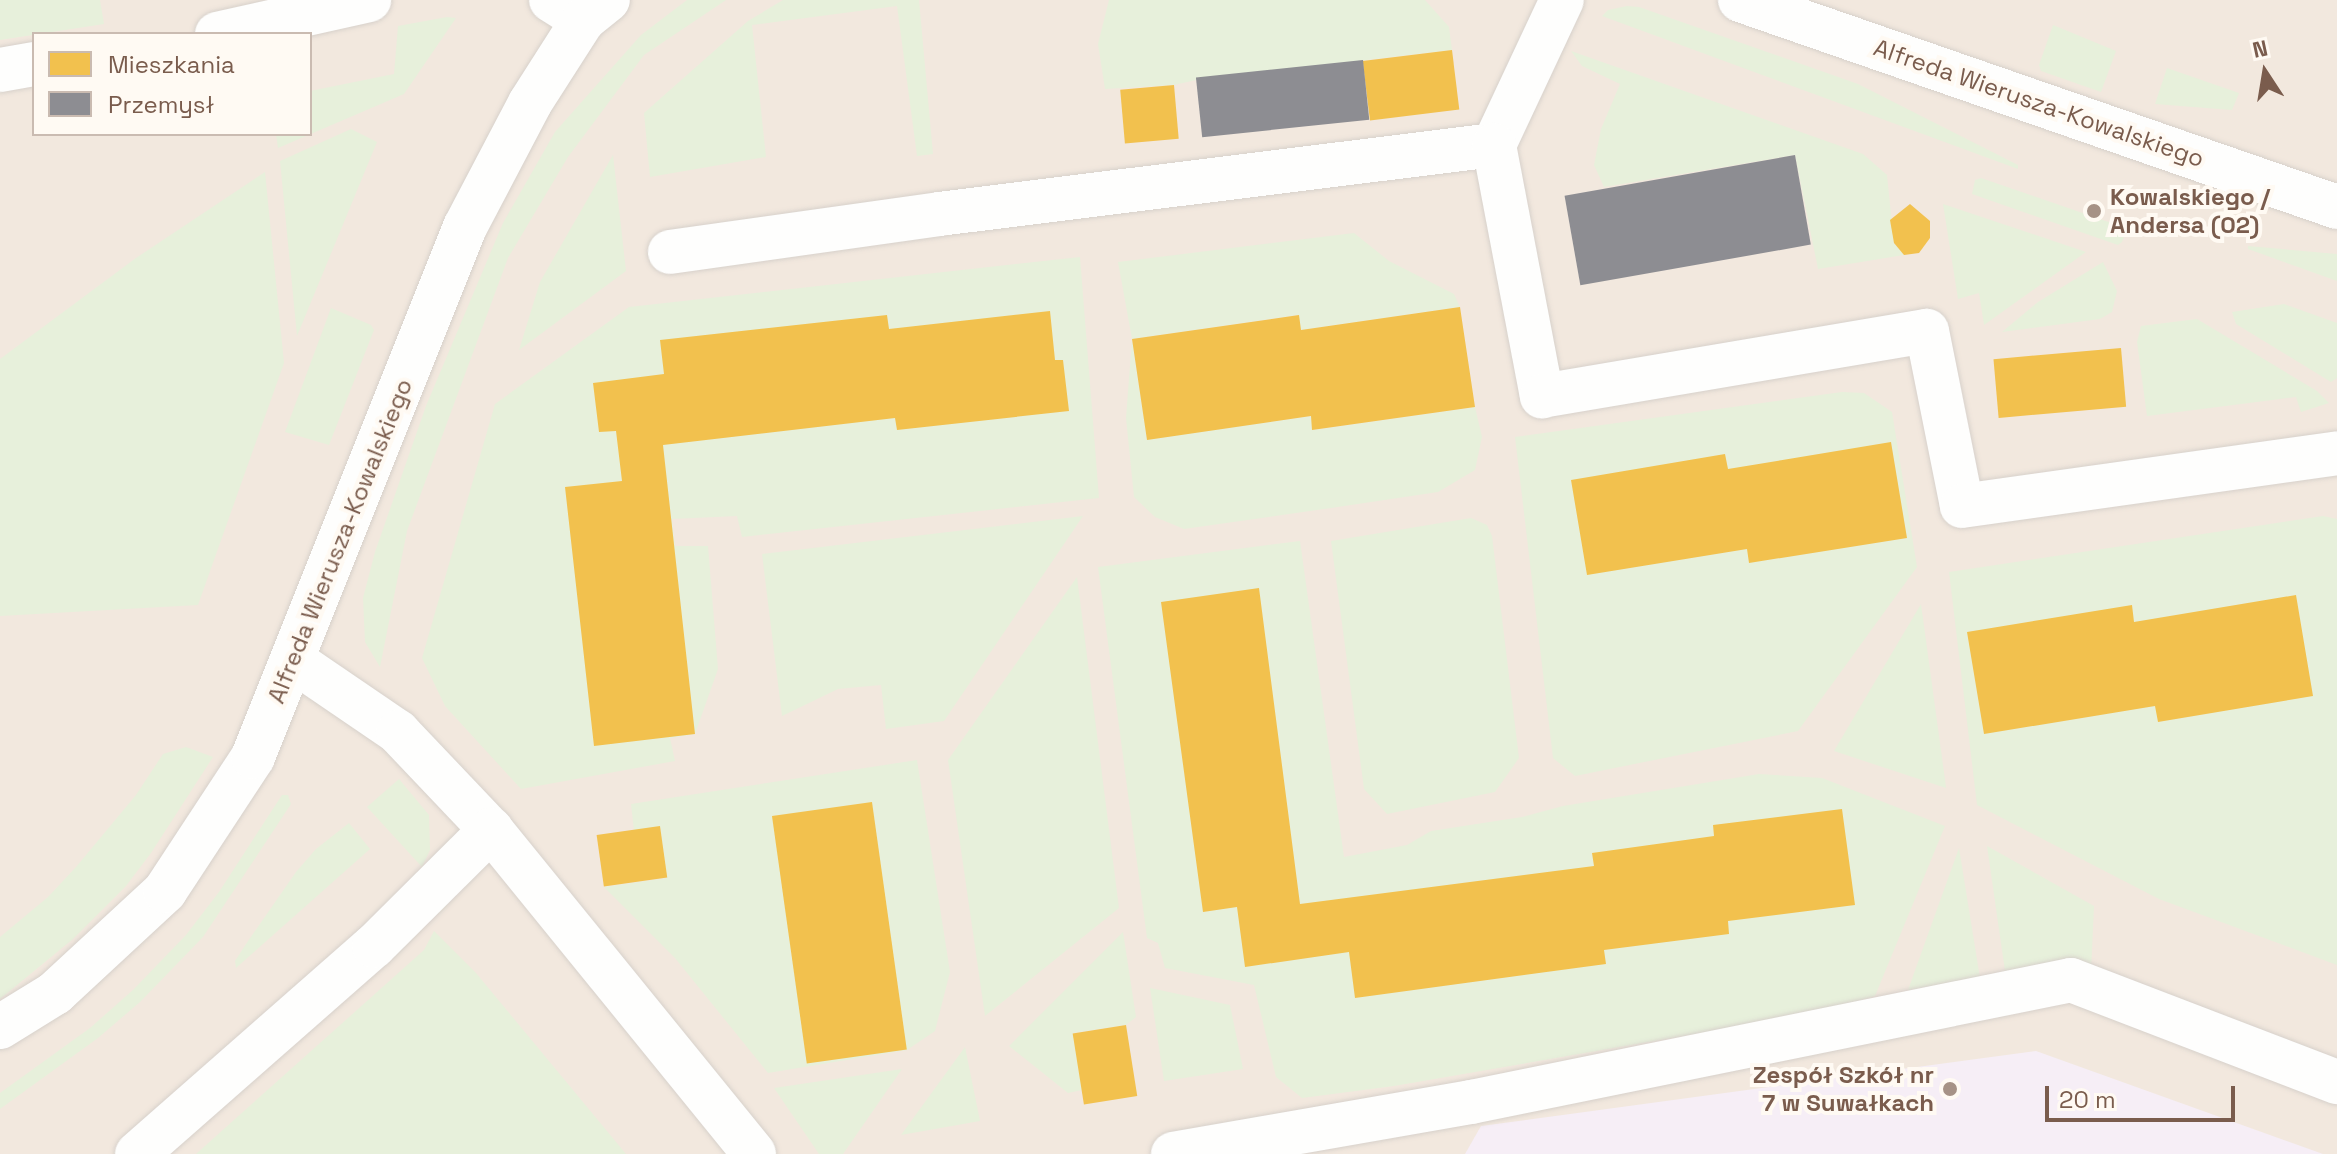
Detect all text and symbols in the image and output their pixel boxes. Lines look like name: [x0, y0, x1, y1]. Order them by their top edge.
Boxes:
legend: [32, 32, 312, 136]
north arrow: [2225, 32, 2305, 112]
street label: Alfreda Wierusza-Kowalskiego: [1870, 33, 2208, 173]
text: N: [2250, 33, 2270, 64]
text: Mieszkania: [108, 49, 235, 80]
text: Przemysł: [108, 89, 214, 120]
place label: Kowalskiego / Andersa (02): [2110, 183, 2270, 239]
marker: Kowalskiego / Andersa (02): [2085, 202, 2103, 220]
street label: Alfreda Wierusza-Kowalskiego: [262, 374, 418, 708]
place label: Zespół Szkół nr 7 w Suwałkach: [1753, 1061, 1934, 1117]
scale bar: [2049, 1070, 2239, 1120]
marker: Zespół Szkół nr 7 w Suwałkach: [1941, 1080, 1959, 1098]
text: 20 m: [2059, 1084, 2116, 1115]

